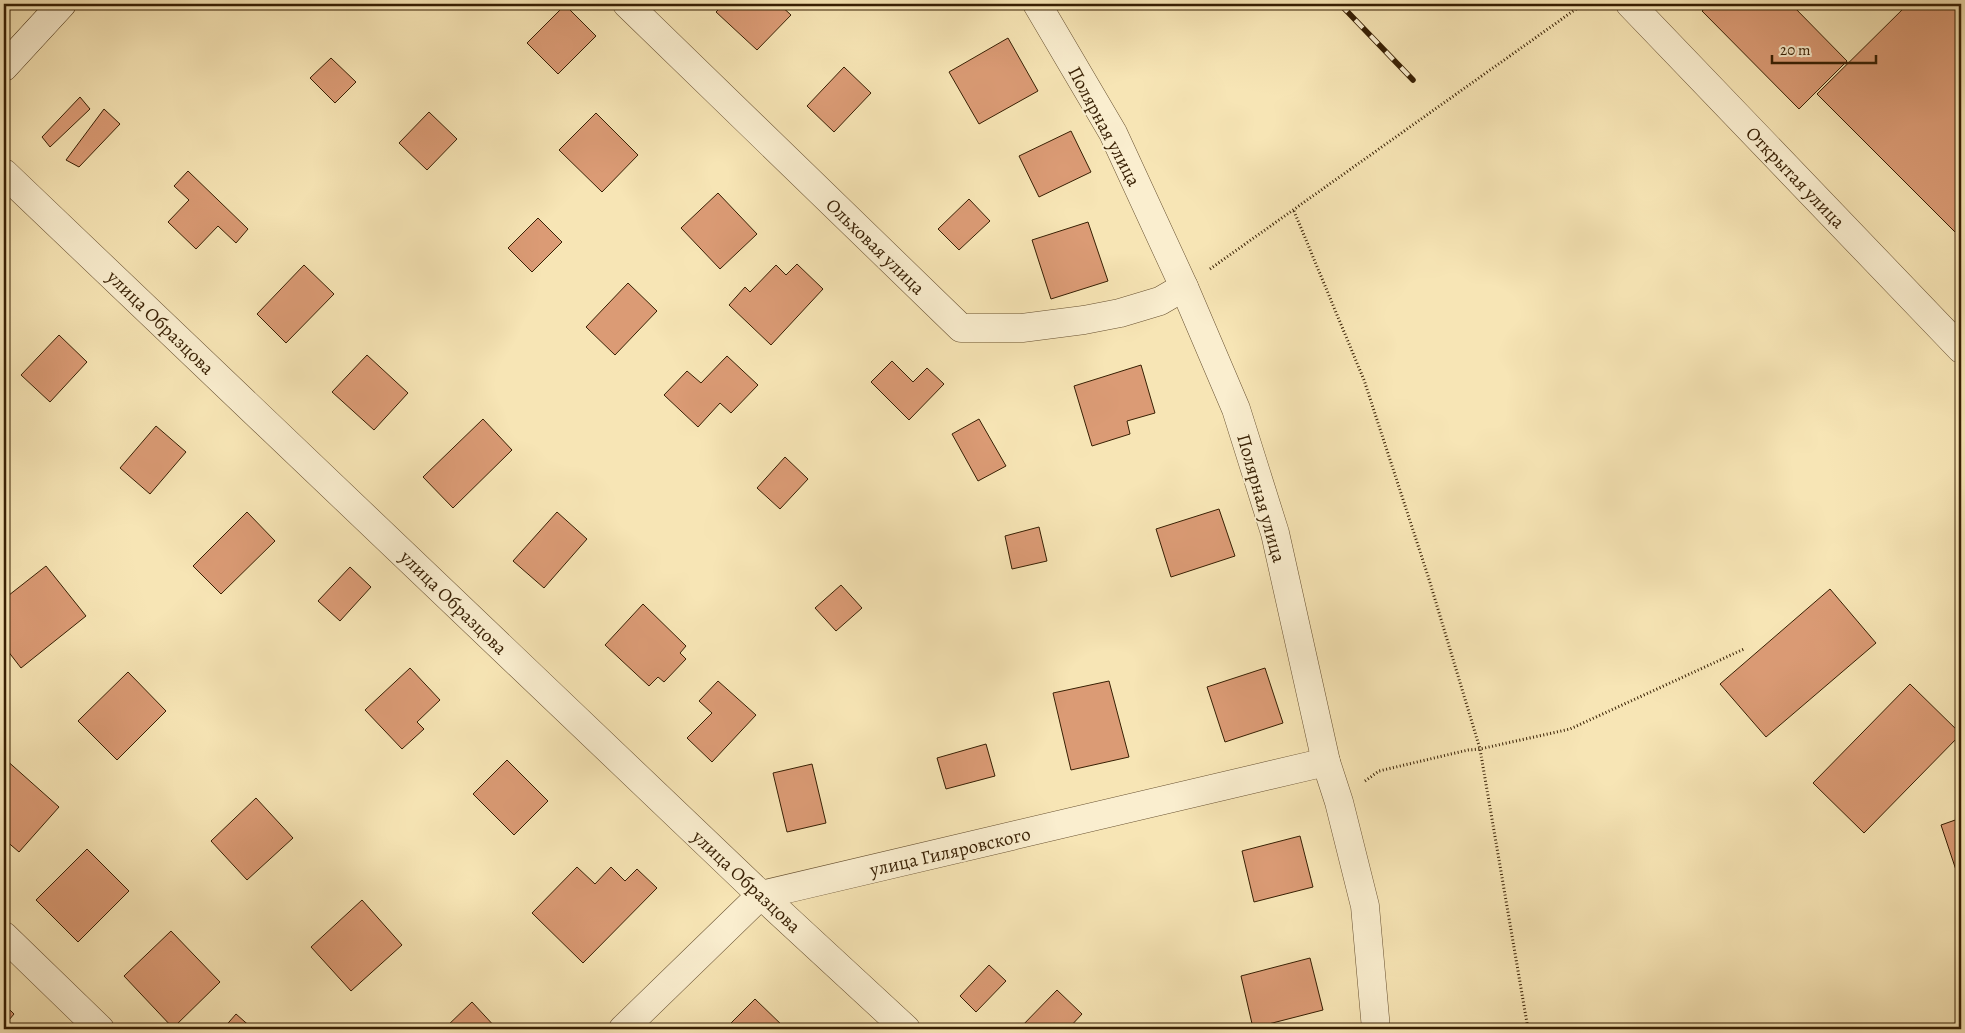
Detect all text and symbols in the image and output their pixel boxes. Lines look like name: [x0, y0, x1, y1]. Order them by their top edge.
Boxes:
scale bar: [1772, 32, 1876, 64]
text: 20 m: [1780, 40, 1811, 60]
street label: Полярная улица: [1062, 62, 1147, 191]
street label: Открытая улица: [1740, 121, 1851, 235]
street label: Ольховая улица: [820, 193, 931, 301]
street label: улица Образцова: [100, 264, 220, 381]
street label: Полярная улица: [1230, 431, 1292, 566]
street label: улица Образцова: [393, 544, 513, 661]
street label: улица Гиляровского: [866, 821, 1033, 883]
street label: улица Образцова: [685, 824, 807, 939]

